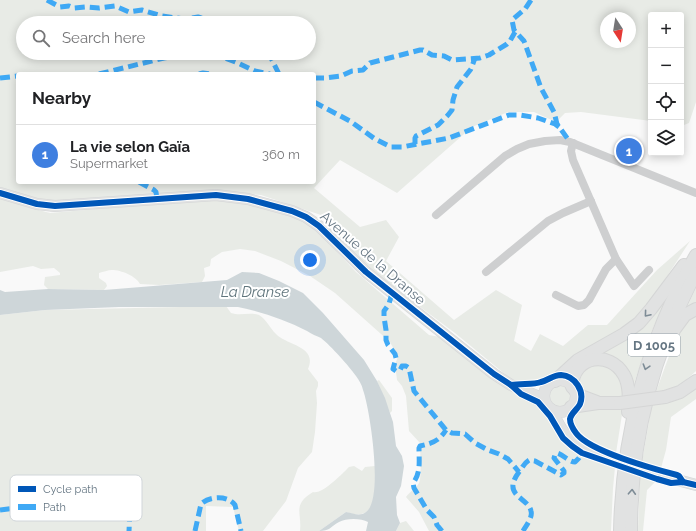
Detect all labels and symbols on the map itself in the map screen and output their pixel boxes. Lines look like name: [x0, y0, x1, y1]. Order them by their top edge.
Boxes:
north arrow: [600, 12, 636, 48]
pin: 1: [616, 136, 642, 166]
street label: Avenue de la Dranse: [317, 208, 429, 308]
your location: [300, 250, 320, 270]
water label: La Dranse: [221, 283, 289, 301]
one-way arrow: [644, 310, 651, 317]
road number: D 1005: [628, 334, 680, 356]
one-way arrow: [642, 363, 651, 370]
legend: [10, 475, 142, 521]
text: Cycle path: [43, 483, 97, 496]
one-way arrow: [628, 489, 636, 495]
text: Path: [43, 501, 66, 514]

